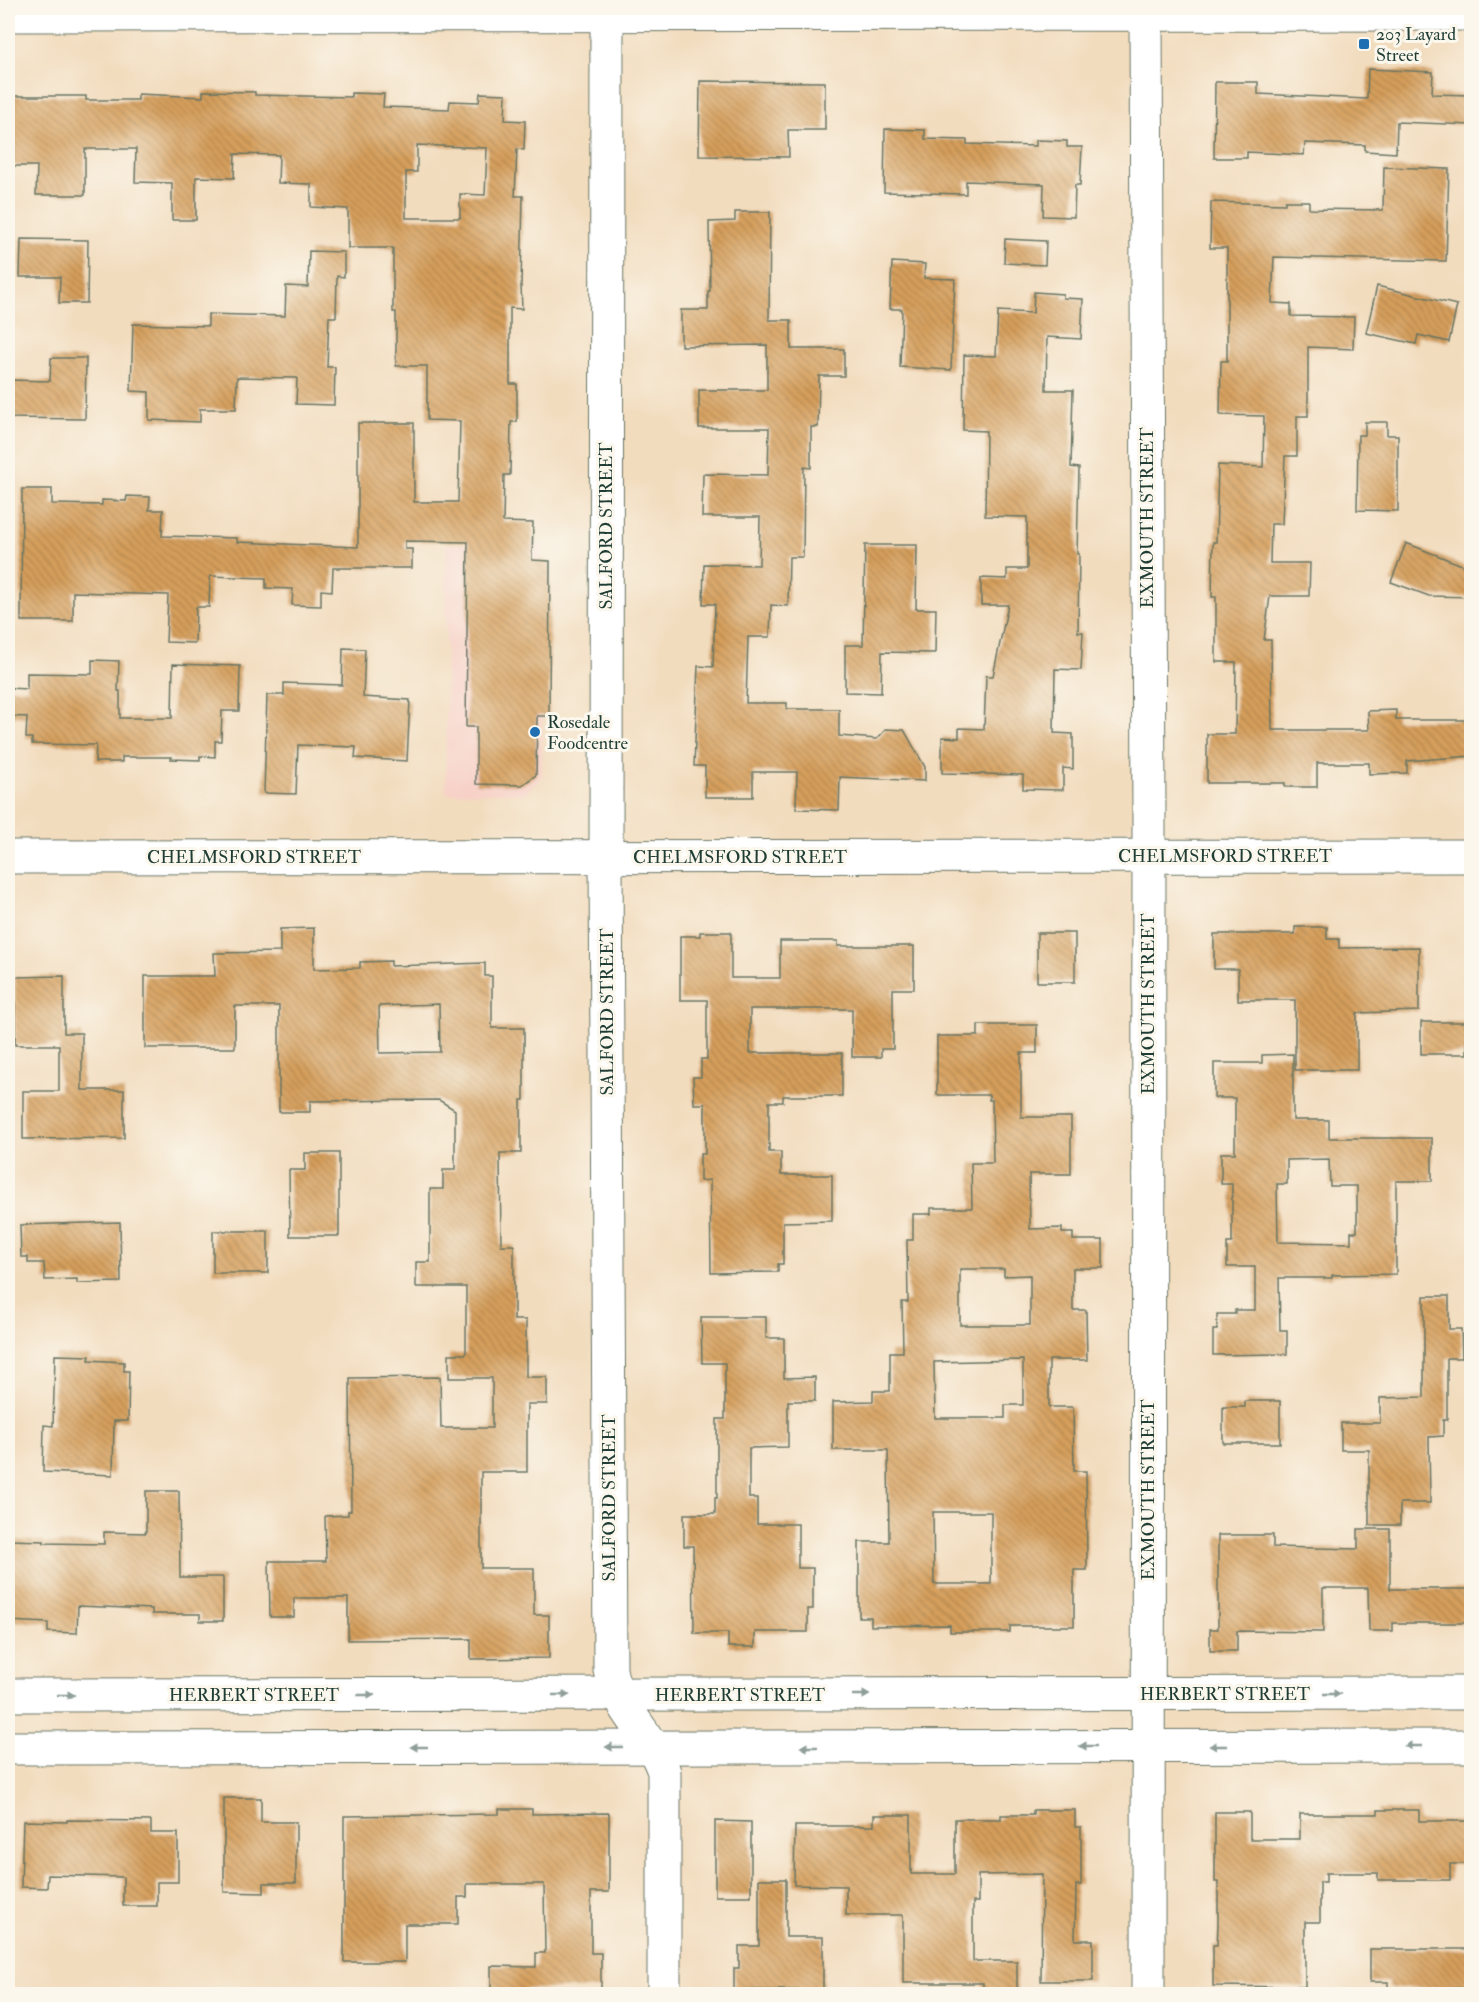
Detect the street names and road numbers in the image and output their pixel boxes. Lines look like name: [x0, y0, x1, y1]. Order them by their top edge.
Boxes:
street label: EXMOUTH STREET: [1136, 427, 1159, 609]
street label: SALFORD STREET: [595, 442, 618, 610]
street label: CHELMSFORD STREET: [1118, 845, 1333, 868]
street label: CHELMSFORD STREET: [147, 846, 362, 869]
street label: CHELMSFORD STREET: [633, 846, 848, 869]
street label: EXMOUTH STREET: [1137, 913, 1160, 1095]
street label: SALFORD STREET: [596, 928, 619, 1096]
street label: EXMOUTH STREET: [1137, 1399, 1160, 1581]
street label: SALFORD STREET: [598, 1414, 621, 1582]
street label: HERBERT STREET: [1140, 1683, 1311, 1706]
street label: HERBERT STREET: [169, 1684, 340, 1707]
street label: HERBERT STREET: [655, 1684, 826, 1707]

